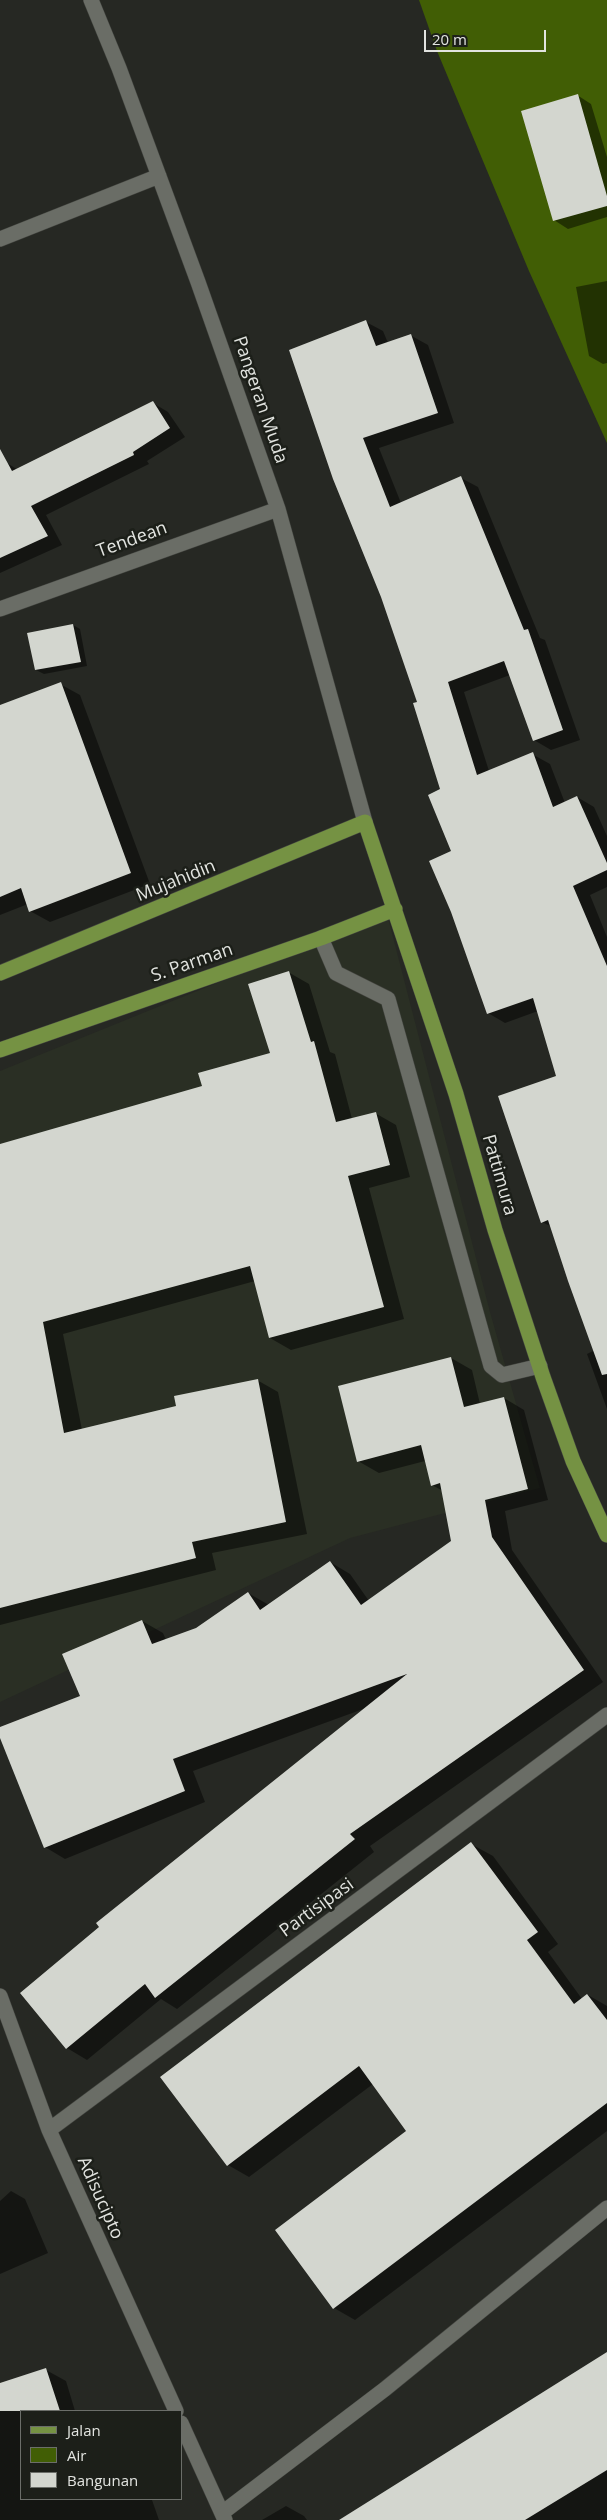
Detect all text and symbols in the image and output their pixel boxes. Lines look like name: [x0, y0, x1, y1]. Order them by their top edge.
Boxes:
scale bar: [427, 20, 550, 52]
text: 20 m: [432, 29, 467, 49]
street label: Pangeran Muda: [228, 334, 292, 466]
street label: Tendean: [94, 517, 170, 563]
street label: Mujahidin: [133, 855, 219, 907]
street label: S. Parman: [148, 939, 236, 987]
street label: Pattimura: [477, 1132, 521, 1218]
street label: Partisipasi: [276, 1874, 358, 1942]
street label: Adisucipto: [72, 2153, 128, 2243]
legend: [20, 2410, 182, 2500]
text: Jalan: [67, 2420, 101, 2440]
text: Air: [67, 2445, 86, 2465]
text: Bangunan: [67, 2470, 138, 2490]

